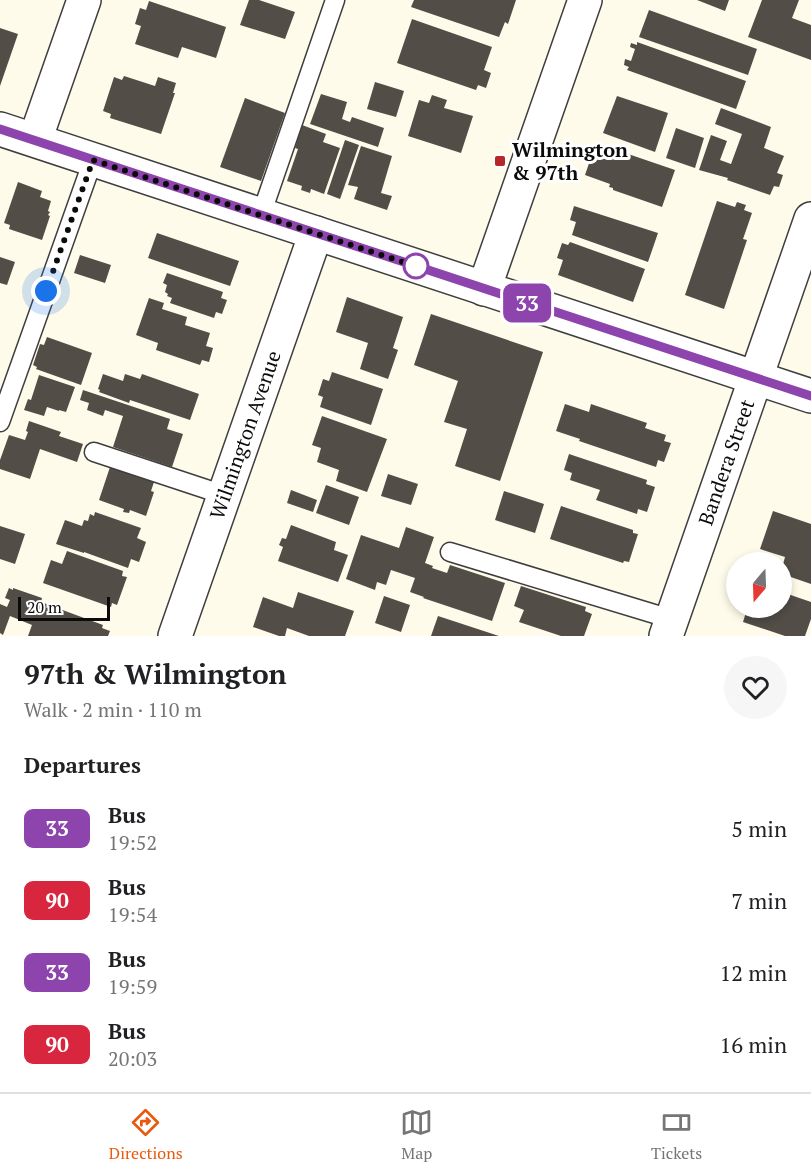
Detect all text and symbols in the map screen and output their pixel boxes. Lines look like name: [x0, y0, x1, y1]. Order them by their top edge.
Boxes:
place label: Wilmington & 97th: [512, 136, 628, 186]
marker: Wilmington & 97th: [493, 154, 507, 168]
unlabelled marker: [403, 253, 429, 279]
your location: [31, 276, 61, 306]
line badge: 33: [500, 284, 554, 322]
text: 33: [515, 289, 539, 317]
street label: Wilmington Avenue: [203, 347, 287, 523]
street label: Bandera Street: [692, 395, 761, 529]
north arrow: [726, 552, 792, 618]
map controls: [726, 552, 792, 618]
scale bar: [18, 594, 110, 622]
text: 20 m: [27, 596, 62, 618]
text: 97th & Wilmington: [24, 655, 287, 692]
button: heart: [724, 656, 787, 719]
text: Walk · 2 min · 110 m: [24, 696, 202, 723]
text: Departures: [24, 750, 141, 779]
text: Bus: [108, 800, 146, 829]
text: 33: [45, 814, 69, 842]
text: 5 min: [731, 814, 787, 843]
text: 19:52: [108, 829, 157, 856]
text: Bus: [108, 872, 146, 901]
text: 90: [45, 886, 69, 914]
text: 7 min: [731, 886, 787, 915]
text: 19:54: [108, 901, 157, 928]
text: Bus: [108, 944, 146, 973]
text: 33: [45, 958, 69, 986]
text: 12 min: [720, 958, 787, 987]
text: 19:59: [108, 973, 157, 1000]
text: Bus: [108, 1016, 146, 1045]
text: 90: [45, 1030, 69, 1058]
text: 16 min: [720, 1030, 787, 1059]
text: 20:03: [108, 1045, 157, 1072]
tab: Directions: [109, 1106, 183, 1164]
tab: Map: [400, 1106, 433, 1164]
tab: Tickets: [651, 1106, 702, 1164]

